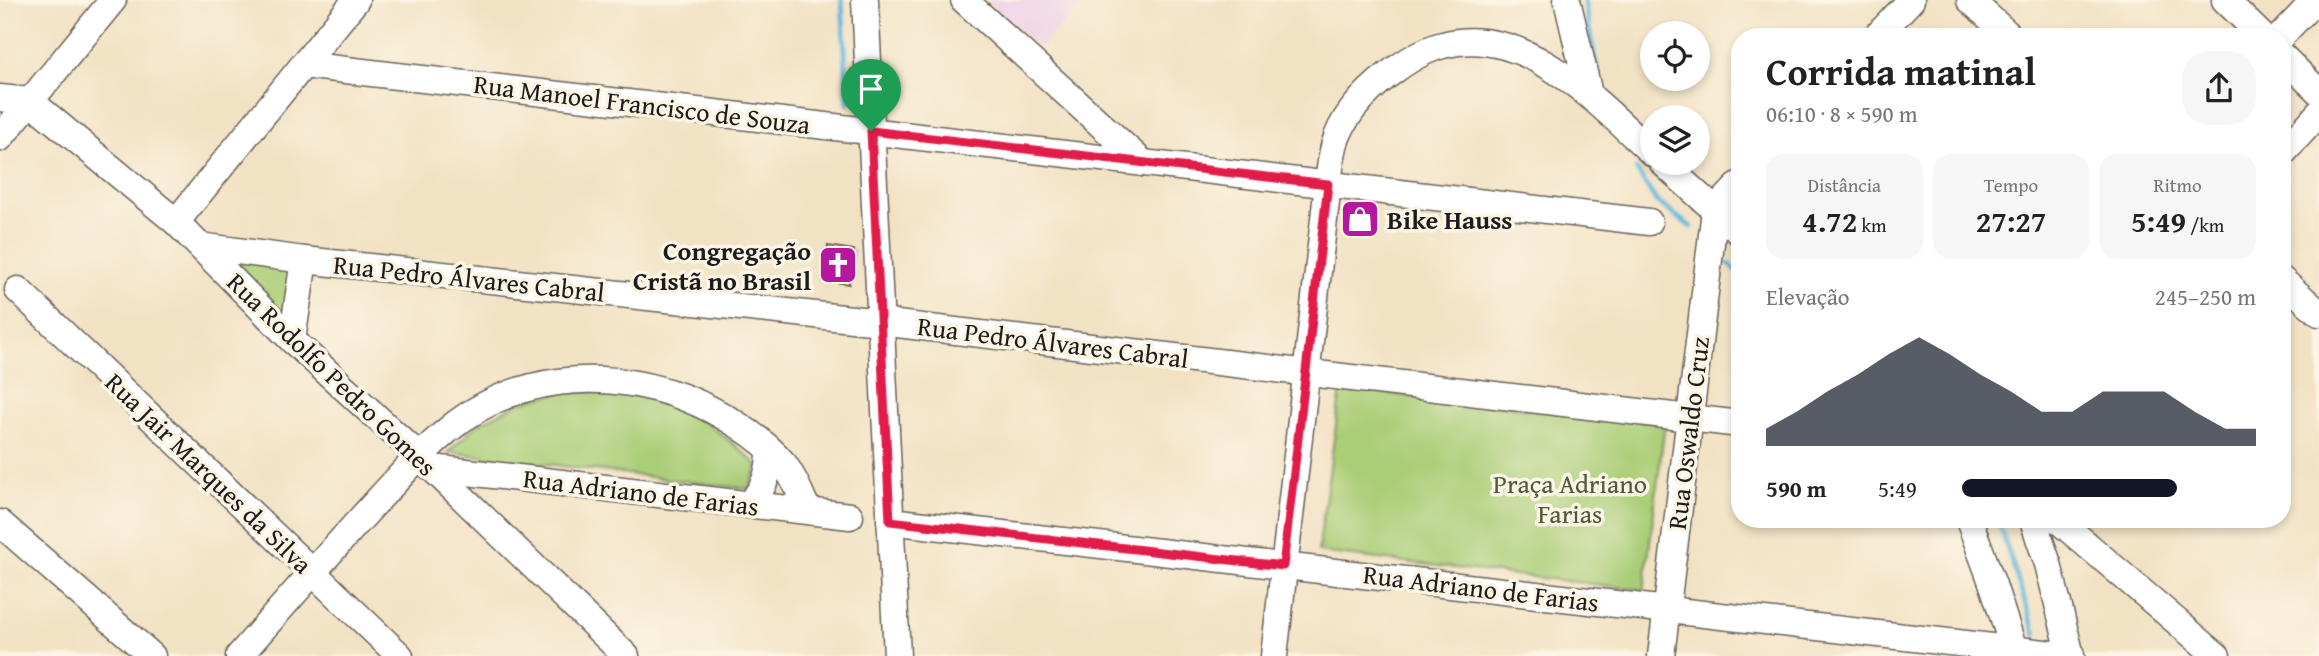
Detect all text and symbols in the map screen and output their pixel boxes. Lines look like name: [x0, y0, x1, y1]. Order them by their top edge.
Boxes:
map controls: [1640, 21, 1710, 175]
button: locate: [1640, 21, 1710, 91]
text: Corrida matinal: [1766, 43, 2036, 99]
button: share: [2182, 51, 2256, 125]
pin: [841, 59, 901, 131]
street label: Rua Manoel Francisco de Souza: [471, 64, 813, 144]
icon: arrive: [852, 70, 890, 108]
text: 06:10 · 8 × 590 m: [1766, 97, 1918, 130]
button: layers: [1640, 105, 1710, 175]
text: Distância: [1808, 171, 1881, 199]
text: Tempo: [1984, 171, 2038, 199]
text: Ritmo: [2154, 171, 2202, 199]
shop icon: Bike Hauss: [1339, 198, 1381, 240]
text: 4.72: [1802, 199, 1857, 243]
text: 27:27: [1976, 199, 2046, 243]
text: 5:49: [2131, 199, 2186, 243]
place label: Bike Hauss: [1387, 200, 1513, 239]
text: km: [1857, 211, 1887, 239]
text: /km: [2186, 211, 2224, 239]
place label: Congregação Cristã no Brasil: [633, 231, 811, 300]
street label: Rua Pedro Álvares Cabral: [331, 244, 607, 312]
church icon: Congregação Cristã no Brasil: [817, 244, 859, 286]
street label: Rua Rodolfo Pedro Gomes: [218, 263, 446, 485]
text: Elevação: [1766, 280, 1850, 313]
text: 245–250 m: [2155, 280, 2256, 313]
street label: Rua Pedro Álvares Cabral: [915, 306, 1191, 378]
street label: Rua Oswaldo Cruz: [1657, 334, 1719, 532]
street label: Rua Jair Marques da Silva: [97, 363, 322, 583]
street label: Rua Adriano de Farias: [521, 458, 761, 526]
park label: Praça Adriano Farias: [1493, 464, 1647, 533]
text: 590 m: [1766, 472, 1827, 505]
text: 5:49: [1878, 472, 1917, 505]
street label: Rua Adriano de Farias: [1361, 554, 1601, 622]

